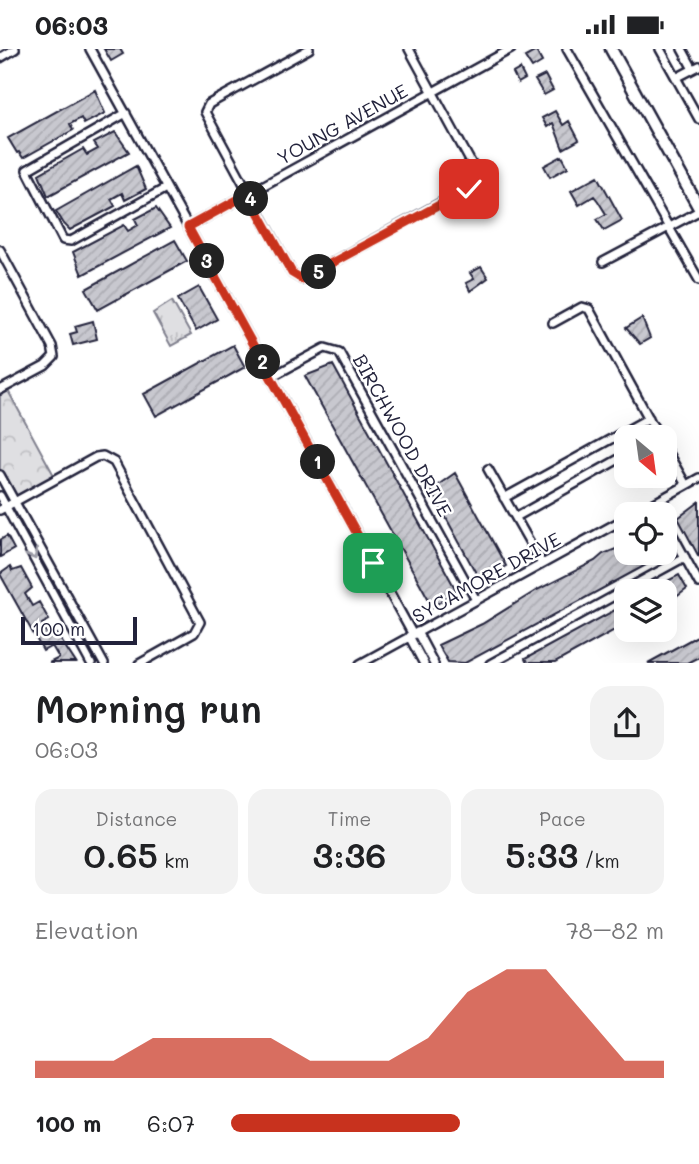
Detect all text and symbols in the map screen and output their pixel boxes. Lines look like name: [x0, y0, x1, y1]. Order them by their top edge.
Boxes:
text: 06:03: [35, 8, 108, 42]
street label: YOUNG AVENUE: [272, 78, 412, 170]
pin: [439, 159, 499, 219]
icon: check: [450, 170, 488, 208]
pin: 4: [233, 181, 268, 217]
text: 4: [244, 186, 257, 211]
pin: 3: [190, 243, 224, 279]
text: 3: [201, 248, 212, 273]
pin: 5: [302, 255, 336, 290]
text: 5: [313, 259, 324, 284]
pin: 2: [246, 345, 280, 379]
text: 2: [257, 349, 268, 374]
street label: BIRCHWOOD DRIVE: [348, 349, 458, 521]
north arrow: [614, 425, 677, 488]
map controls: [614, 425, 677, 642]
pin: 1: [300, 445, 336, 479]
text: 1: [313, 449, 322, 474]
button: locate: [614, 502, 677, 565]
street label: SYCAMORE DRIVE: [407, 526, 565, 628]
pin: [343, 533, 403, 593]
icon: arrive: [354, 544, 392, 582]
one-way arrow: [25, 548, 38, 561]
button: layers: [614, 579, 677, 642]
scale bar: [21, 615, 136, 646]
text: 100 m: [32, 616, 85, 641]
text: Morning run: [35, 683, 262, 733]
button: share: [590, 686, 664, 760]
text: 06:03: [35, 734, 98, 764]
text: Distance: [96, 806, 177, 831]
text: Time: [328, 806, 371, 831]
text: Pace: [539, 806, 586, 831]
text: 0.65: [84, 831, 158, 877]
text: 3:36: [313, 831, 386, 877]
text: 5:33: [505, 831, 578, 877]
text: km: [158, 848, 189, 873]
text: /km: [578, 848, 620, 873]
text: Elevation: [35, 915, 138, 945]
text: 78–82 m: [566, 915, 664, 945]
text: 100 m: [35, 1108, 101, 1138]
text: 6:07: [147, 1108, 195, 1138]

